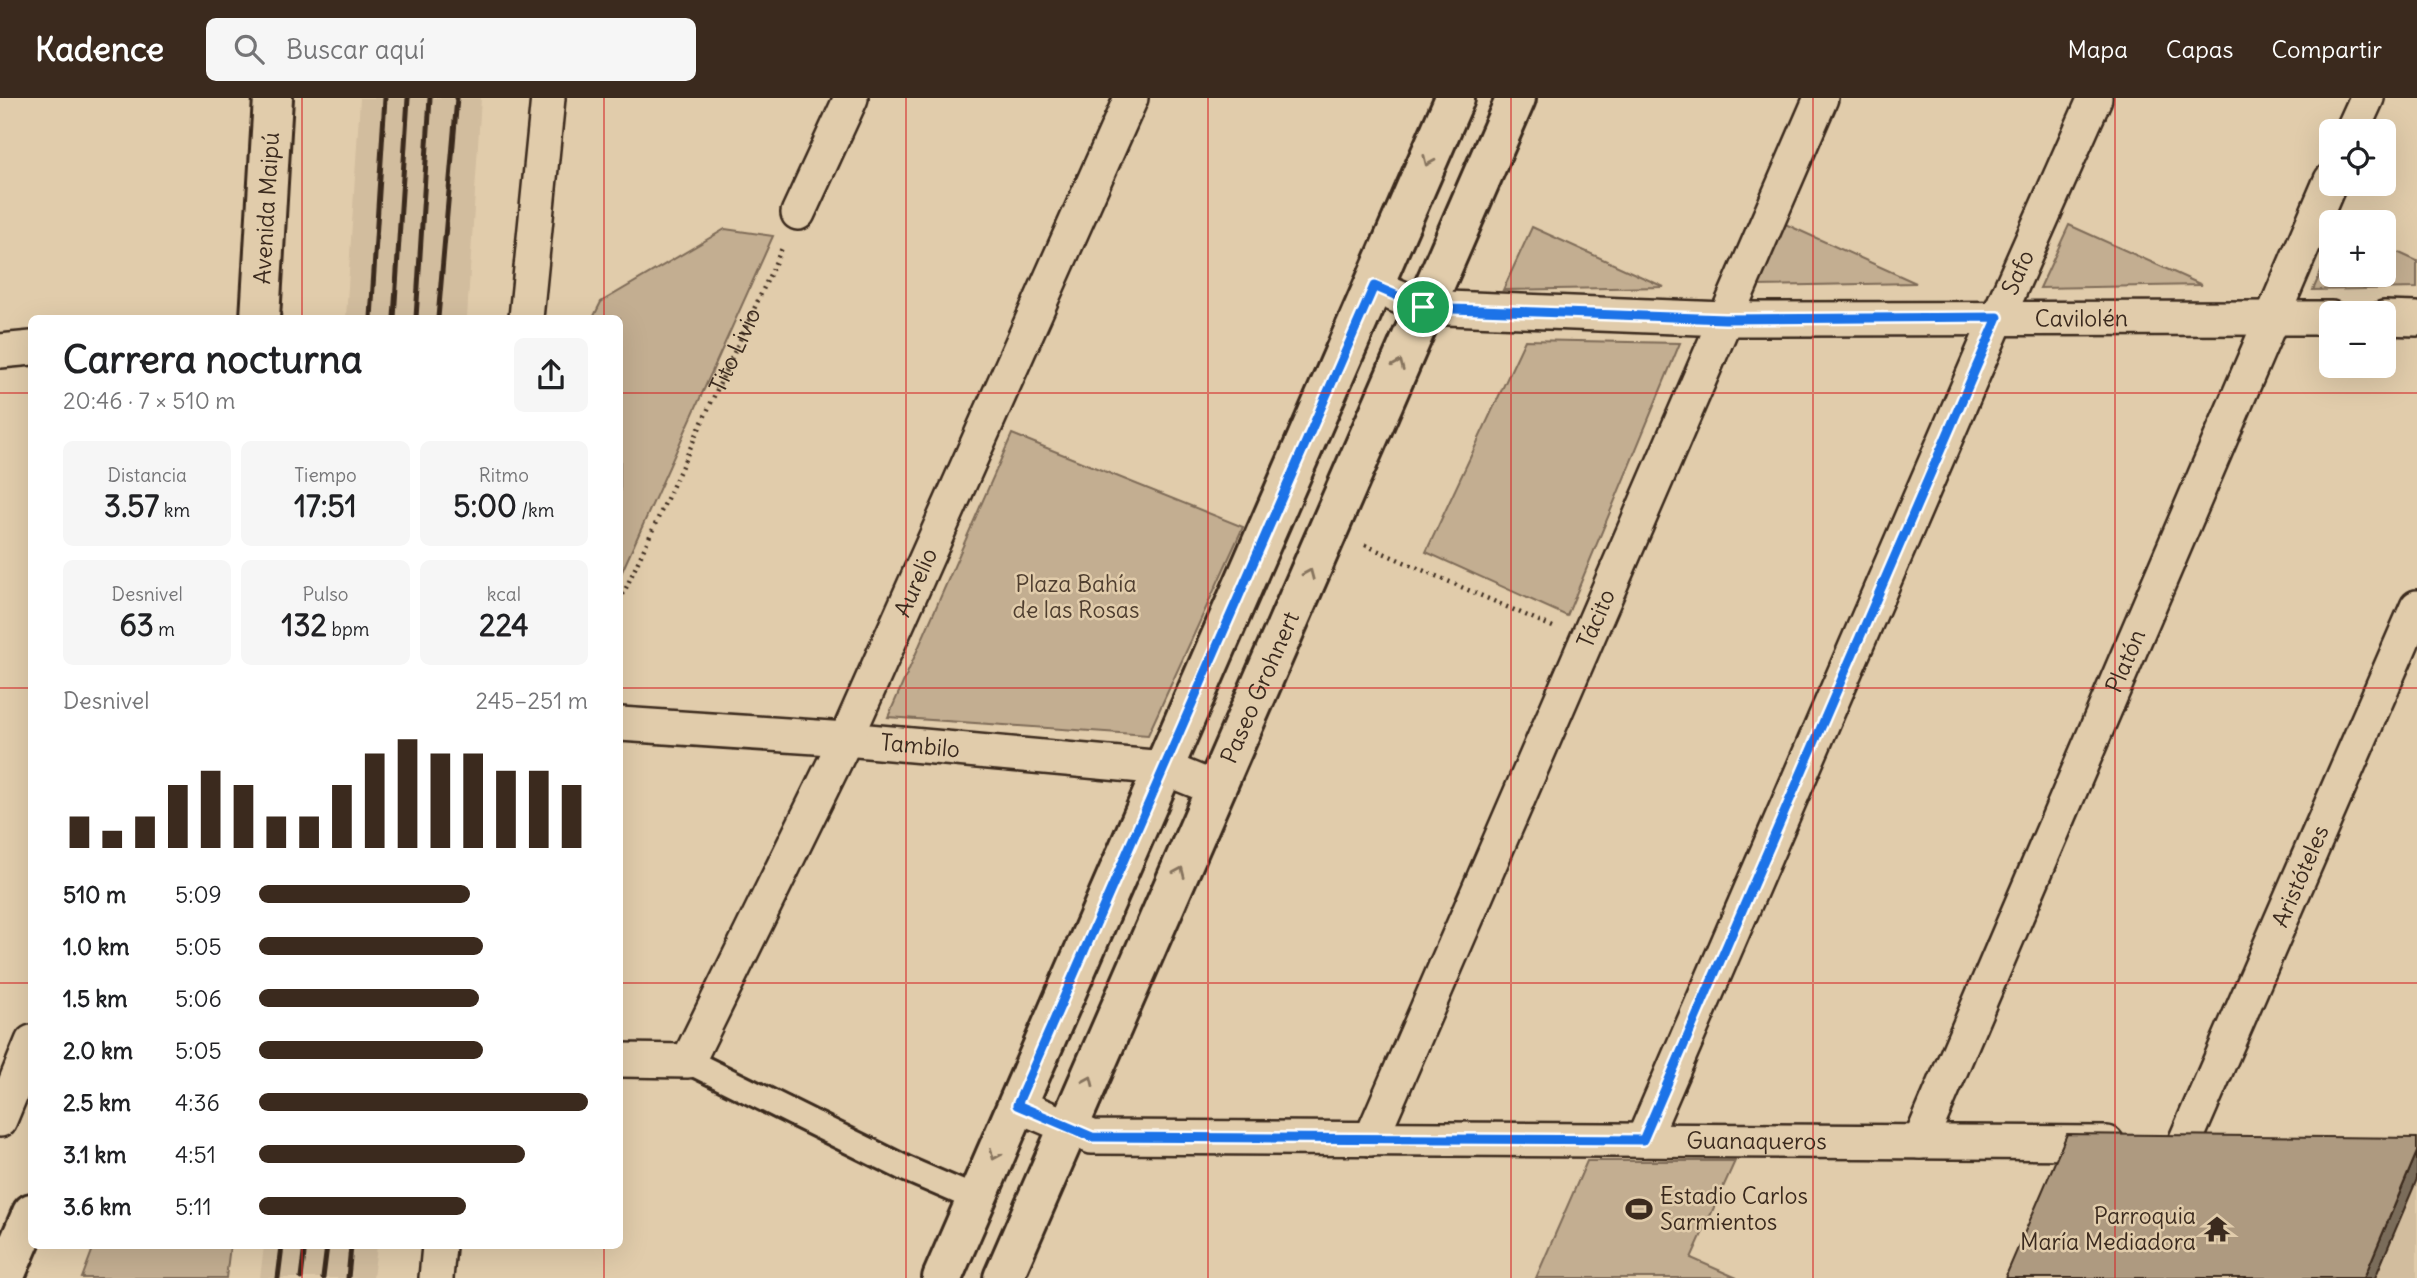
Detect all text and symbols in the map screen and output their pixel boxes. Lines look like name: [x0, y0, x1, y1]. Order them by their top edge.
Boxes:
search box: [206, 18, 696, 81]
text: Kadence: [35, 28, 164, 70]
icon: search: [230, 30, 268, 68]
text: Buscar aquí: [286, 33, 425, 66]
text: Mapa: [2067, 34, 2128, 64]
text: Capas: [2166, 34, 2233, 64]
text: Compartir: [2271, 34, 2382, 64]
map controls: [2319, 119, 2396, 378]
button: locate: [2319, 119, 2396, 196]
street label: Avenida Maipú: [247, 131, 285, 285]
one-way arrow: [1422, 153, 1436, 166]
button: +: [2319, 210, 2396, 287]
street label: Safo: [1995, 245, 2040, 299]
pin: [1393, 277, 1453, 337]
icon: arrive: [1404, 288, 1442, 326]
button: −: [2319, 301, 2396, 378]
street label: Tito Livio: [703, 303, 767, 397]
street label: Cavilolén: [2035, 303, 2128, 332]
text: Carrera nocturna: [63, 336, 362, 383]
button: share: [514, 338, 588, 412]
one-way arrow: [1391, 359, 1405, 372]
text: 20:46 · 7 × 510 m: [63, 386, 236, 415]
text: Distancia: [107, 463, 187, 487]
text: Tiempo: [294, 463, 357, 487]
text: Ritmo: [479, 463, 529, 487]
text: 3.57: [104, 487, 159, 525]
text: 17:51: [294, 487, 357, 525]
text: 5:00: [453, 487, 517, 525]
text: km: [159, 498, 190, 522]
text: /km: [517, 498, 554, 522]
street label: Aurelio: [887, 543, 943, 621]
one-way arrow: [1301, 568, 1315, 580]
park label: Plaza Bahía de las Rosas: [1013, 569, 1139, 624]
text: Desnivel: [112, 582, 183, 606]
text: Pulso: [302, 582, 349, 606]
text: kcal: [487, 582, 521, 606]
street label: Tácito: [1570, 585, 1621, 652]
text: 63: [119, 606, 154, 644]
text: 132: [282, 606, 327, 644]
text: 224: [479, 606, 529, 644]
street label: Paseo Grohnert: [1214, 607, 1305, 768]
text: m: [154, 617, 175, 641]
text: bpm: [327, 617, 369, 641]
street label: Platón: [2099, 625, 2151, 697]
text: Desnivel: [63, 686, 149, 715]
text: 245–251 m: [476, 686, 588, 715]
street label: Tambilo: [879, 727, 961, 763]
street label: Aristóteles: [2265, 820, 2335, 931]
one-way arrow: [1172, 867, 1186, 879]
text: 510 m: [63, 880, 126, 909]
text: 5:09: [175, 880, 222, 909]
text: 1.0 km: [63, 932, 129, 961]
text: 5:05: [175, 932, 222, 961]
text: 1.5 km: [63, 984, 128, 1013]
text: 5:06: [175, 984, 222, 1013]
text: 2.0 km: [63, 1036, 133, 1065]
text: 5:05: [175, 1036, 222, 1065]
one-way arrow: [1081, 1075, 1095, 1088]
text: 2.5 km: [63, 1088, 131, 1117]
text: 4:36: [175, 1088, 220, 1117]
street label: Guanaqueros: [1686, 1126, 1827, 1155]
text: 3.1 km: [63, 1140, 126, 1169]
text: 4:51: [175, 1140, 216, 1169]
one-way arrow: [989, 1148, 1003, 1160]
place label: Estadio Carlos Sarmientos: [1660, 1181, 1808, 1236]
text: 3.6 km: [63, 1192, 131, 1221]
text: 5:11: [175, 1192, 212, 1221]
sports icon: Estadio Carlos Sarmientos: [1624, 1194, 1654, 1224]
place label: Parroquia María Mediadora: [2020, 1201, 2196, 1256]
temple icon: Parroquia María Mediadora: [2202, 1214, 2232, 1244]

